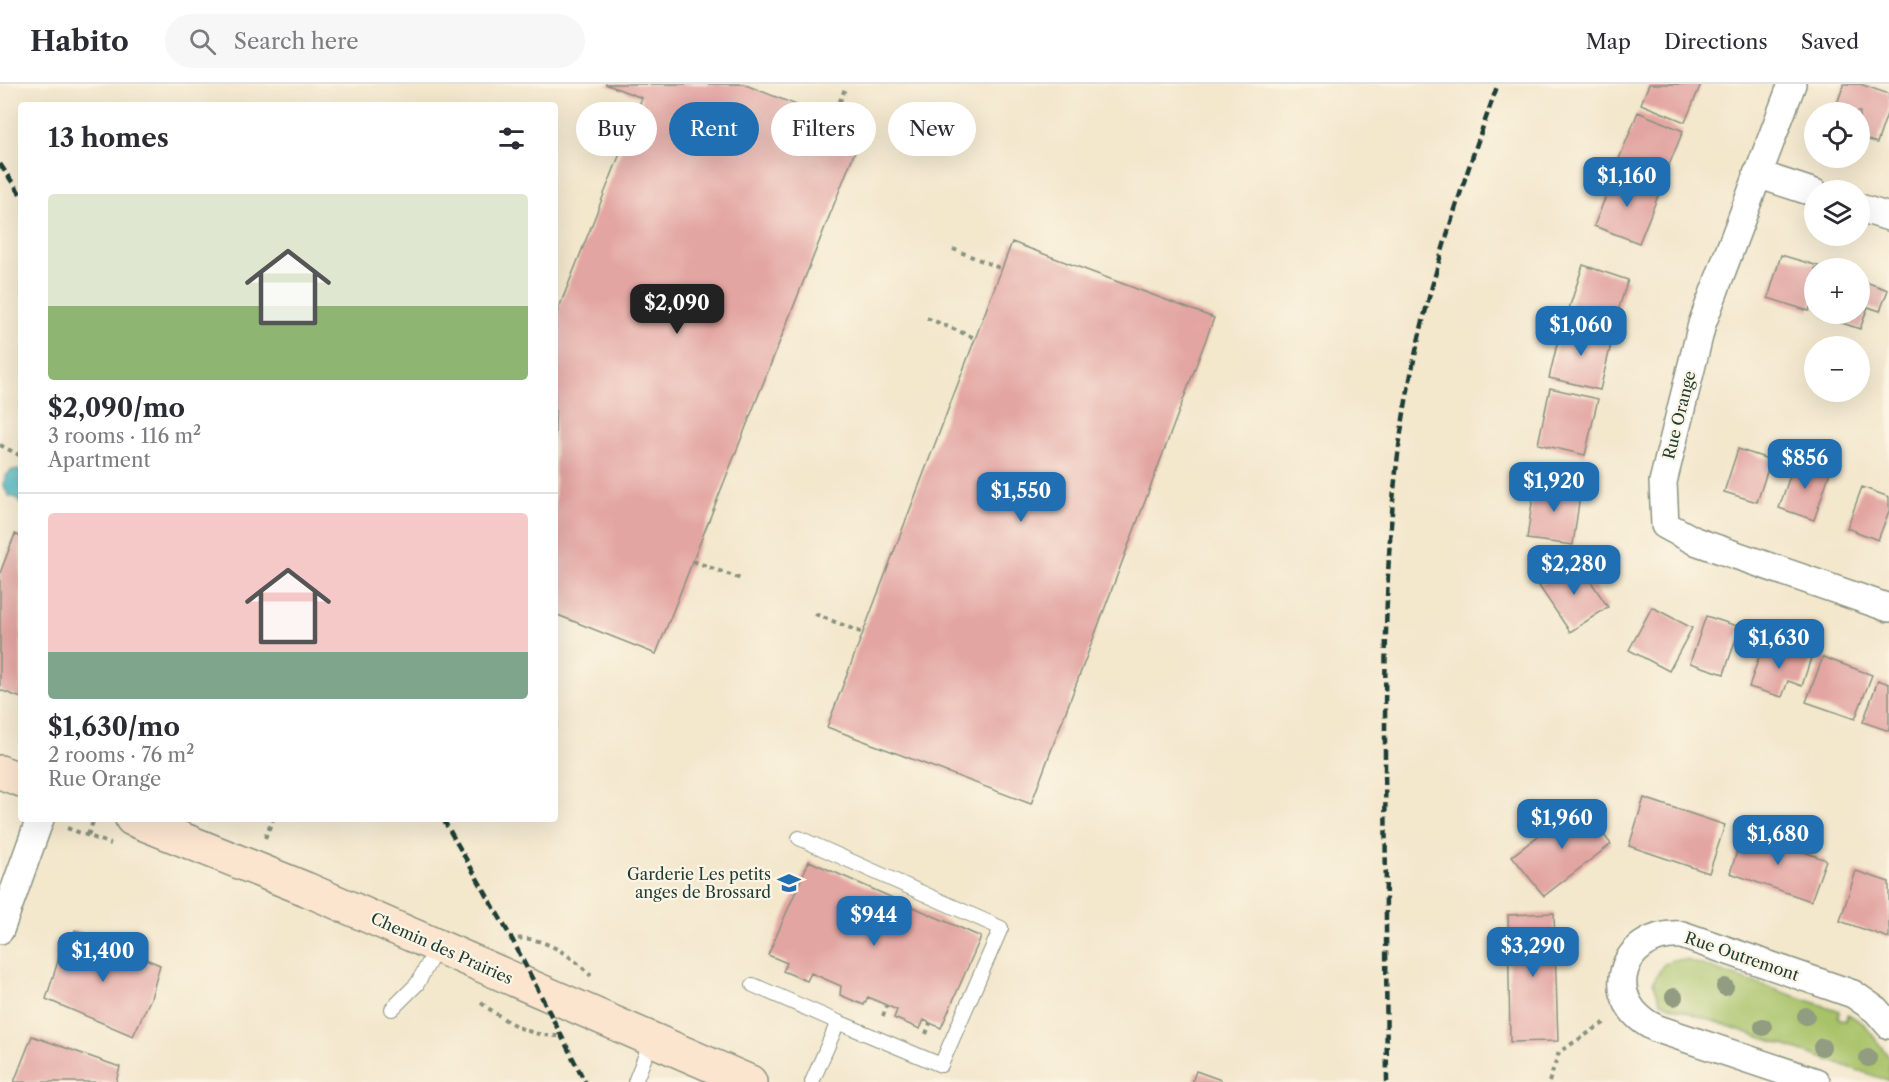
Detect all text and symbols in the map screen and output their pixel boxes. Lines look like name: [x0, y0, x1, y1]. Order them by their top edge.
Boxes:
search box: [165, 14, 585, 68]
text: Habito: [30, 24, 129, 58]
icon: search: [186, 25, 219, 58]
text: Search here: [234, 28, 358, 55]
text: Map: [1586, 29, 1631, 54]
text: Directions: [1664, 29, 1768, 54]
text: Saved: [1801, 29, 1859, 54]
chip: Buy: [576, 102, 657, 156]
chip: Rent: [669, 102, 759, 156]
chip: Filters: [771, 102, 876, 156]
chip: New: [888, 102, 976, 156]
map controls: [1804, 102, 1870, 402]
button: locate: [1804, 102, 1870, 168]
text: 13 homes: [48, 122, 169, 154]
icon: filters: [495, 122, 528, 155]
pin: $1,160: [1578, 157, 1676, 208]
text: $1,160: [1597, 164, 1657, 188]
button: layers: [1804, 180, 1870, 246]
icon: home: [234, 233, 342, 341]
button: +: [1804, 258, 1870, 324]
pin: $2,090: [628, 284, 726, 335]
text: $2,090: [644, 291, 710, 315]
pin: $1,060: [1532, 306, 1630, 357]
text: $1,060: [1550, 313, 1612, 337]
button: −: [1804, 336, 1870, 402]
street label: Rue Orange: [1658, 369, 1700, 461]
text: $2,090/mo: [48, 392, 185, 424]
text: 3 rooms · 116 m²: [48, 424, 201, 448]
pin: $856: [1769, 439, 1841, 490]
text: $856: [1782, 446, 1828, 470]
text: Apartment: [48, 448, 151, 472]
pin: $1,920: [1505, 462, 1603, 513]
text: $1,920: [1523, 469, 1585, 493]
pin: $1,550: [972, 472, 1070, 523]
text: $1,550: [991, 479, 1051, 503]
pin: $2,280: [1525, 545, 1623, 596]
icon: home: [234, 552, 342, 660]
text: $2,280: [1541, 552, 1607, 576]
pin: $1,630: [1730, 619, 1828, 670]
text: $1,630: [1748, 626, 1810, 650]
text: $1,630/mo: [48, 711, 180, 743]
text: 2 rooms · 76 m²: [48, 743, 194, 767]
text: Rue Orange: [48, 767, 161, 791]
pin: $1,960: [1513, 799, 1611, 850]
text: $1,960: [1531, 806, 1593, 830]
pin: $1,680: [1729, 815, 1827, 866]
text: $1,680: [1747, 822, 1809, 846]
place label: Garderie Les petits anges de Brossard: [627, 864, 771, 902]
school or university icon: Garderie Les petits anges de Brossard: [776, 870, 802, 896]
pin: $944: [838, 896, 910, 947]
text: $944: [851, 903, 897, 927]
street label: Chemin des Prairies: [368, 908, 516, 988]
pin: $3,290: [1484, 927, 1582, 978]
street label: Rue Outremont: [1682, 927, 1802, 985]
pin: $1,400: [54, 932, 152, 983]
text: $3,290: [1501, 934, 1565, 958]
text: $1,400: [72, 939, 135, 963]

